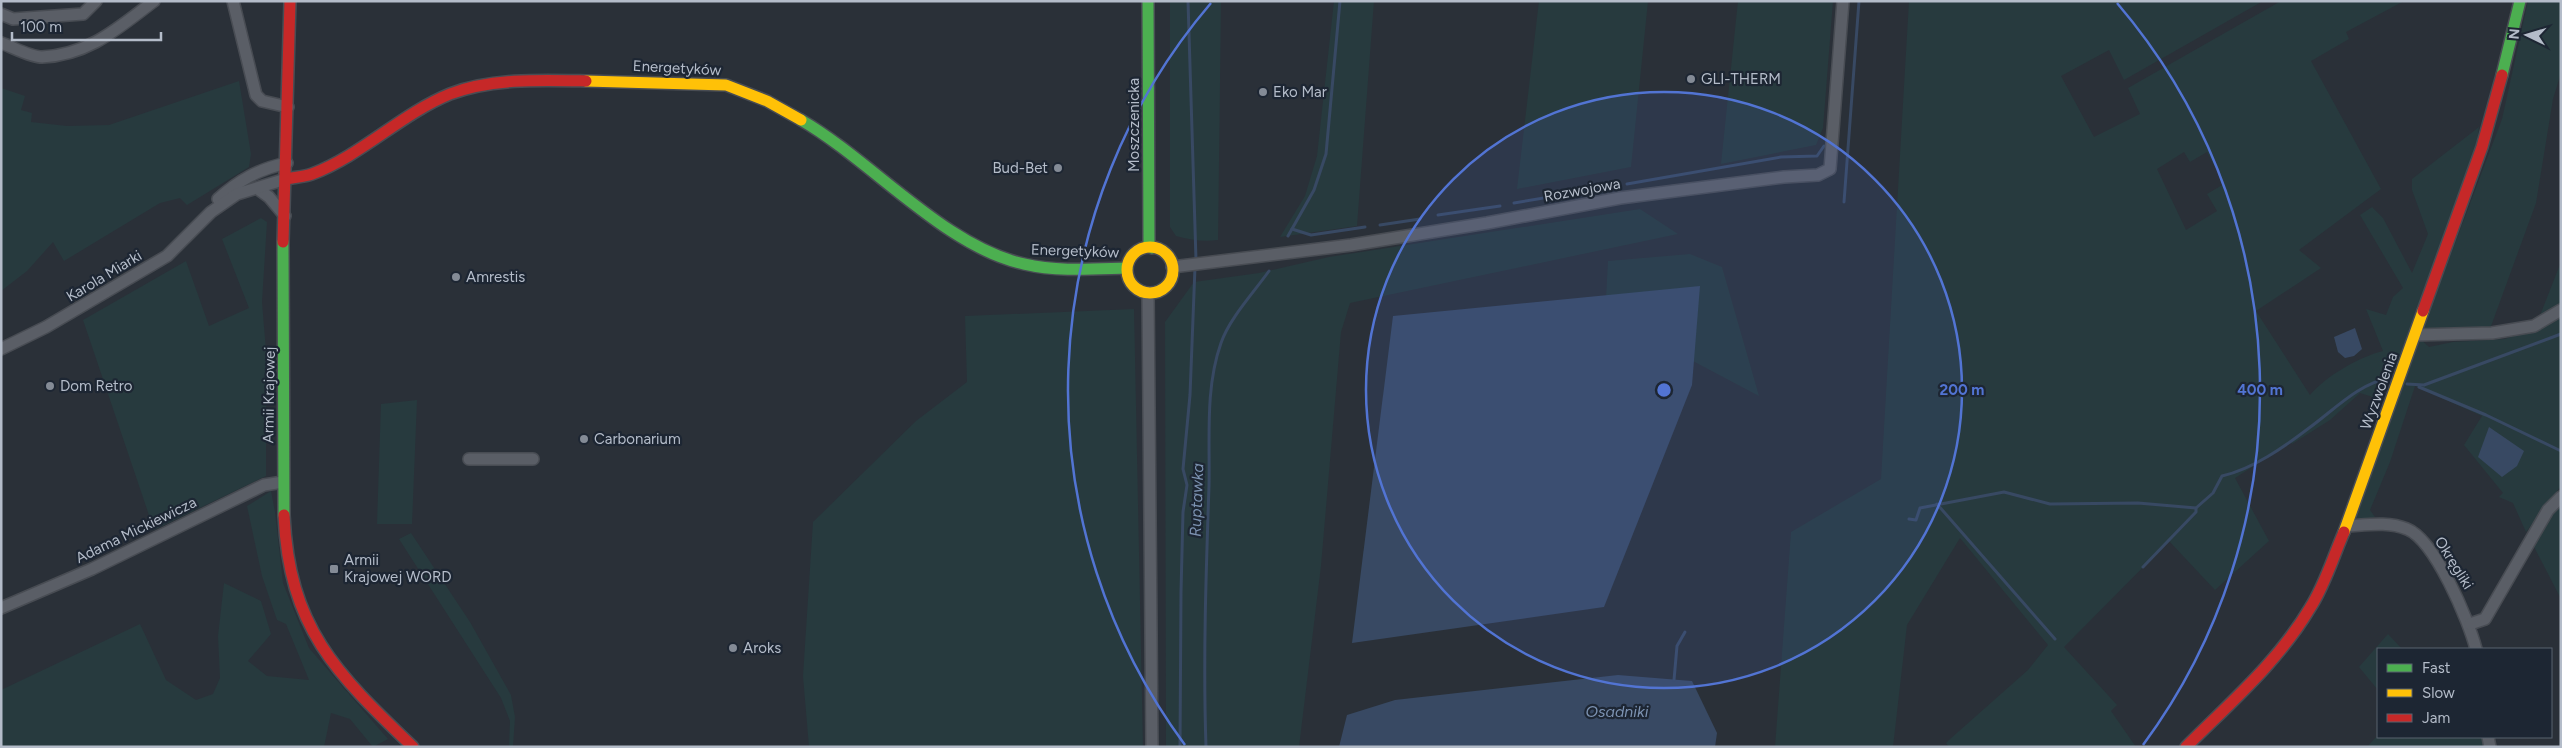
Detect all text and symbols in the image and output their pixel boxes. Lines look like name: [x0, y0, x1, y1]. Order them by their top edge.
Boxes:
scale bar: [12, 10, 161, 42]
north arrow: [2502, 10, 2552, 60]
text: 100 m: [20, 18, 62, 36]
text: N: [2506, 28, 2523, 40]
street label: Energetyków: [632, 57, 722, 79]
place label: GLI-THERM: [1701, 70, 1781, 88]
marker: GLI-THERM: [1685, 73, 1697, 85]
street label: Moszczenicka: [1125, 78, 1143, 172]
place label: Eko Mar: [1273, 83, 1327, 101]
marker: Eko Mar: [1257, 86, 1269, 98]
place label: Bud-Bet: [992, 159, 1048, 177]
marker: Bud-Bet: [1052, 162, 1064, 174]
street label: Rozwojowa: [1542, 174, 1622, 206]
street label: Energetyków: [1030, 240, 1120, 262]
street label: Karola Miarki: [63, 246, 145, 306]
place label: Amrestis: [466, 268, 525, 286]
marker: Amrestis: [450, 271, 462, 283]
street label: Armii Krajowej: [259, 346, 279, 444]
street label: Wyzwolenia: [2357, 350, 2401, 432]
place label: Dom Retro: [60, 377, 133, 395]
marker: Dom Retro: [44, 380, 56, 392]
centre of rings: [1655, 381, 1673, 399]
text: 200 m: [1940, 381, 1984, 399]
text: 400 m: [2237, 381, 2283, 399]
place label: Carbonarium: [594, 430, 681, 448]
marker: Carbonarium: [578, 433, 590, 445]
water label: Ruptawka: [1186, 463, 1207, 537]
street label: Adama Mickiewicza: [73, 493, 199, 567]
street label: Okręgliki: [2431, 533, 2477, 593]
place label: Armii Krajowej WORD: [344, 551, 452, 586]
marker: Armii Krajowej WORD: [328, 563, 340, 575]
place label: Aroks: [743, 639, 781, 657]
marker: Aroks: [727, 642, 739, 654]
legend: [2377, 648, 2552, 738]
text: Fast: [2422, 659, 2451, 677]
text: Slow: [2422, 684, 2455, 702]
water label: Osadniki: [1586, 702, 1649, 721]
text: Jam: [2422, 709, 2450, 727]

